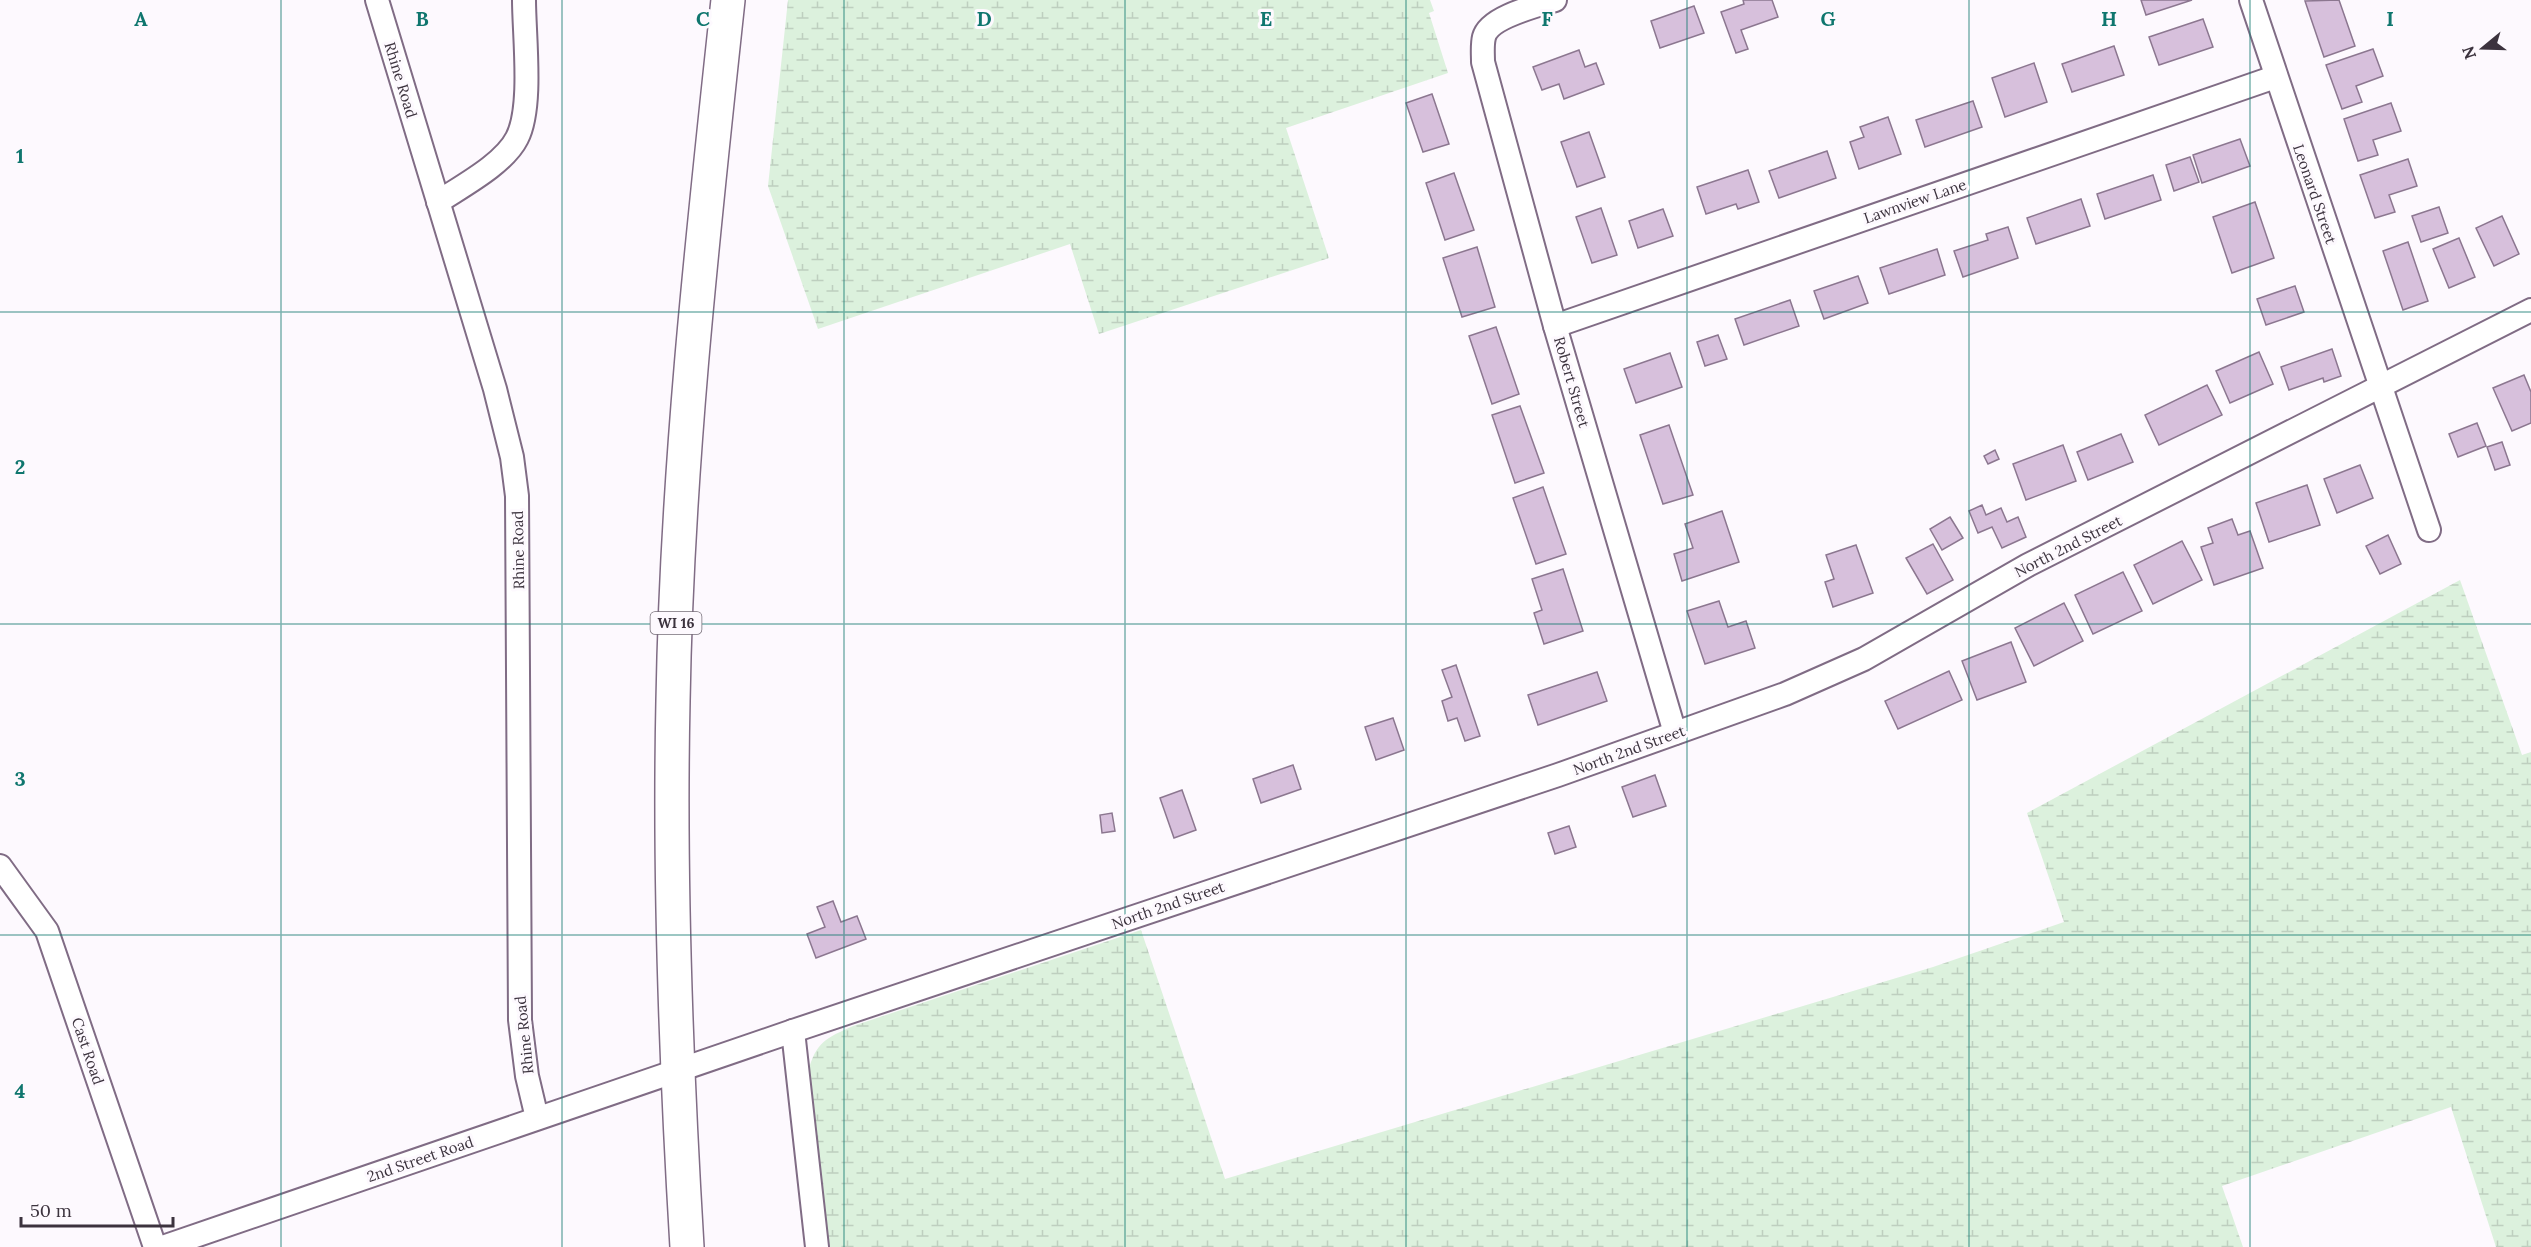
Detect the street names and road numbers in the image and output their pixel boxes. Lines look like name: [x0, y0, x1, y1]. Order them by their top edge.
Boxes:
street label: Rhine Road: [380, 40, 422, 120]
street label: Leonard Street: [2289, 142, 2341, 247]
street label: Lawnview Lane: [1861, 175, 1969, 227]
street label: Robert Street: [1550, 334, 1594, 430]
street label: Rhine Road: [508, 511, 528, 589]
street label: North 2nd Street: [2011, 511, 2125, 581]
road number: WI 16: [650, 612, 702, 634]
street label: North 2nd Street: [1570, 721, 1688, 779]
street label: North 2nd Street: [1109, 877, 1227, 933]
street label: Rhine Road: [510, 995, 538, 1075]
street label: Cast Road: [68, 1015, 108, 1087]
street label: 2nd Street Road: [364, 1132, 476, 1186]

